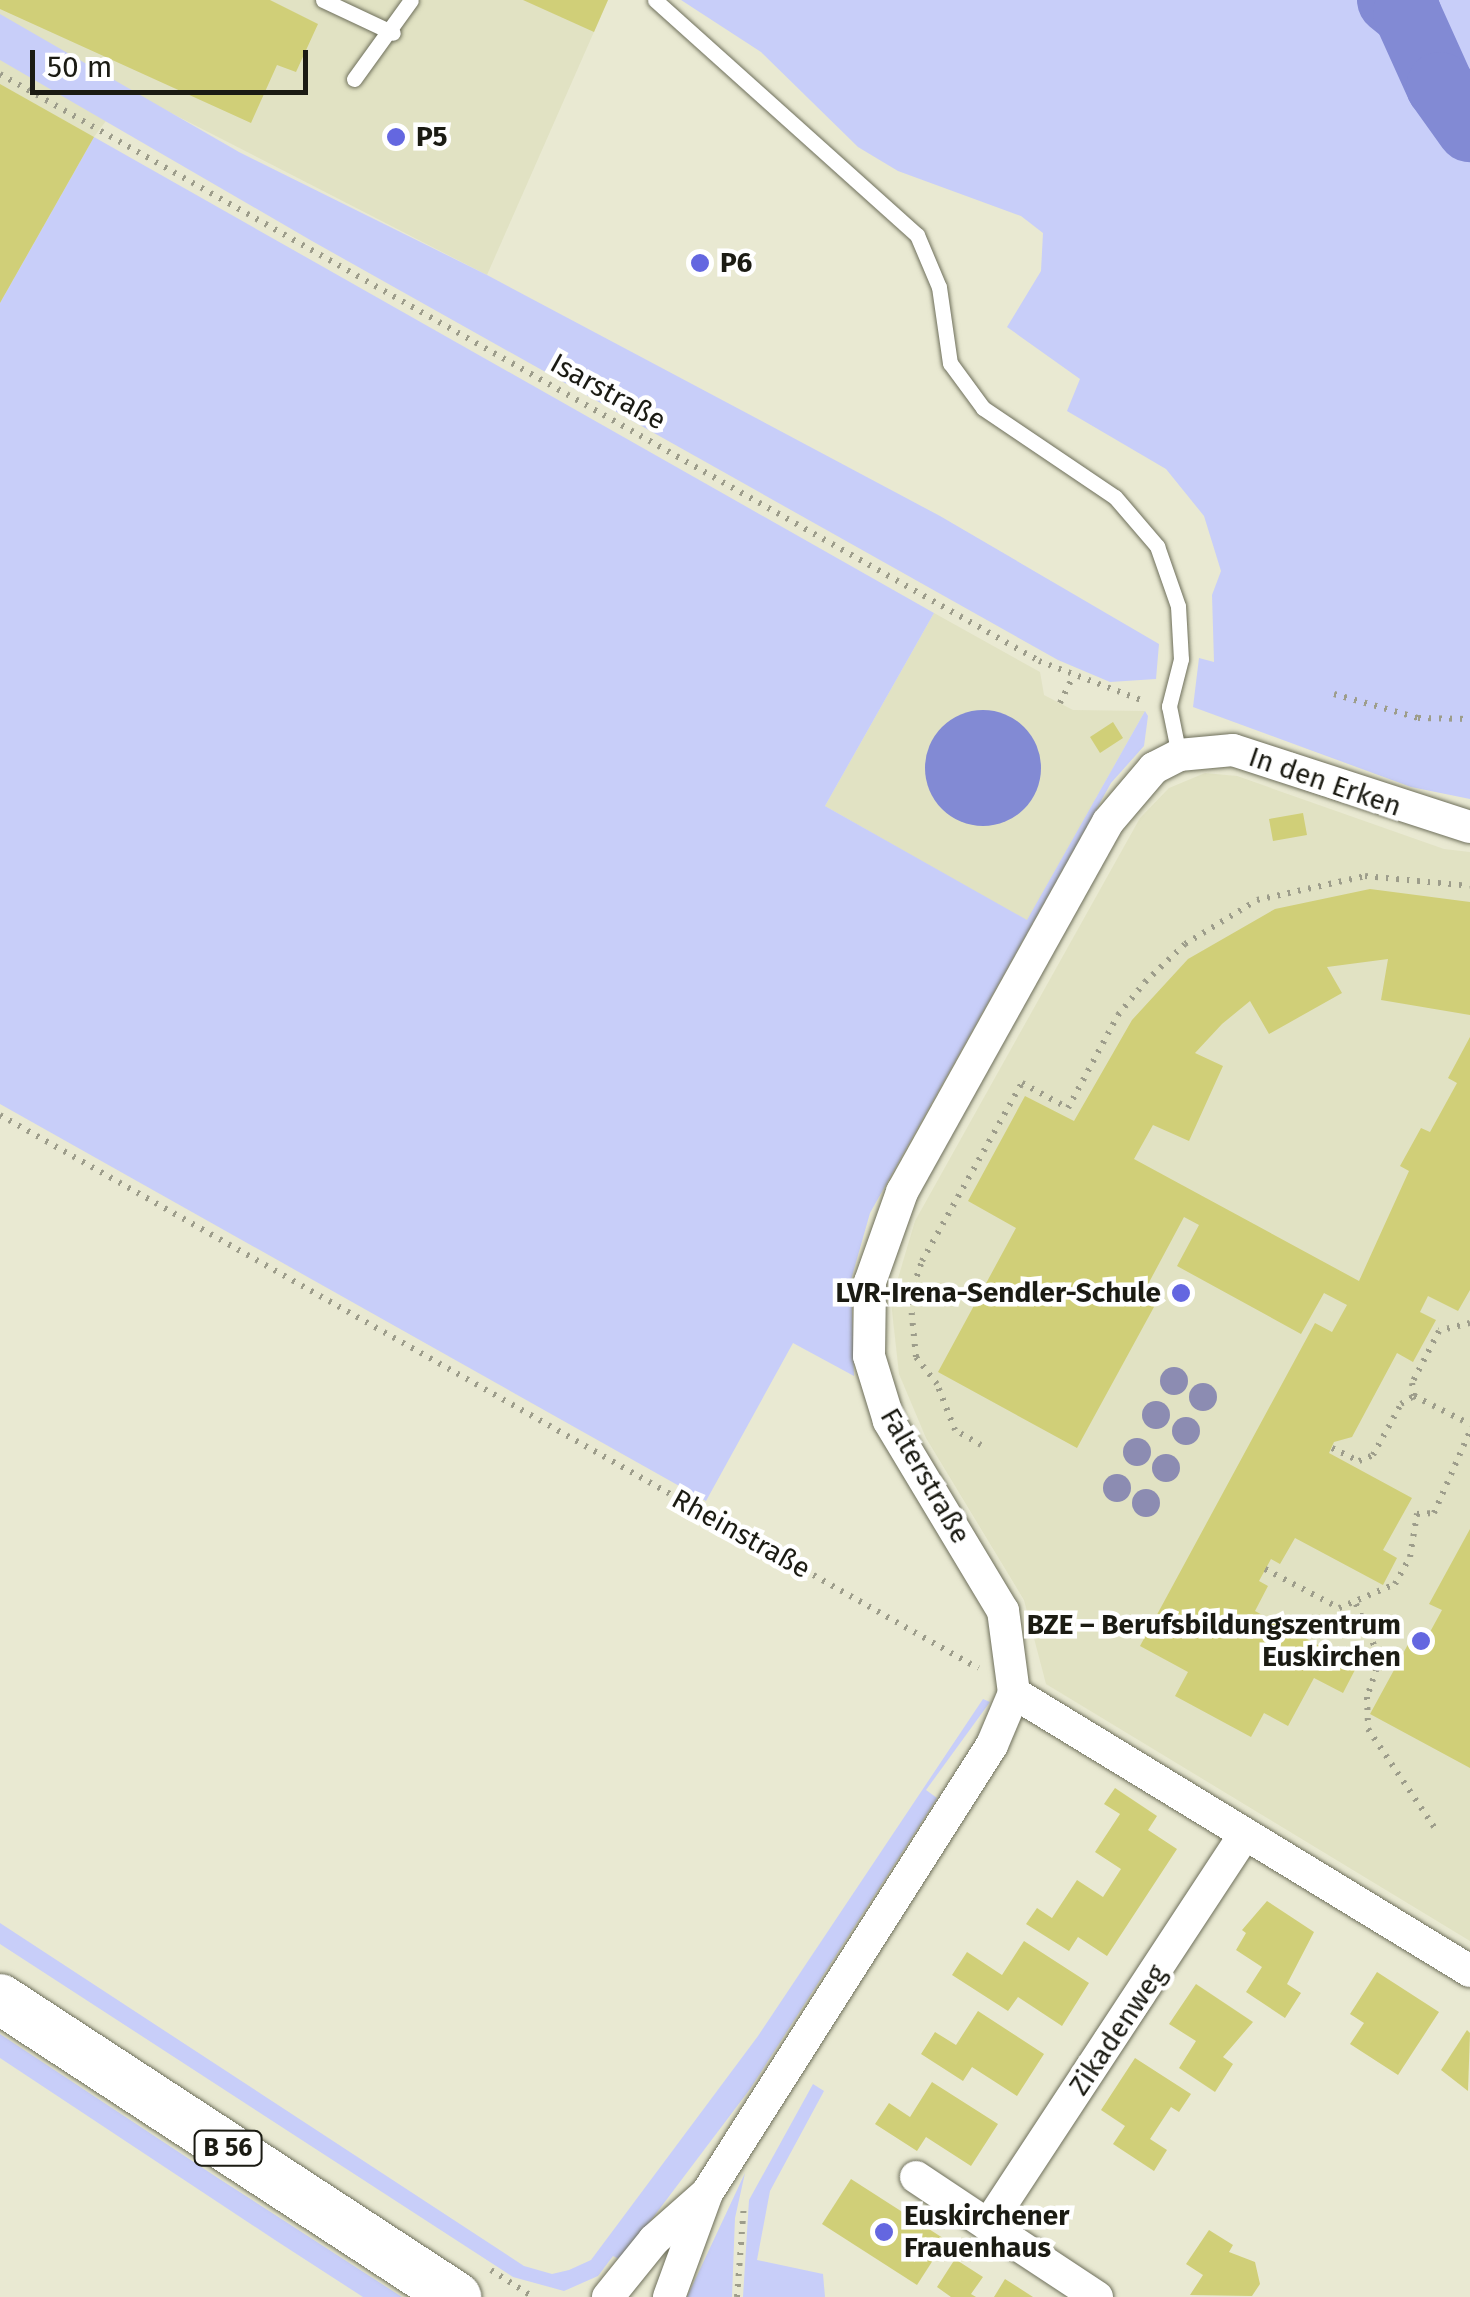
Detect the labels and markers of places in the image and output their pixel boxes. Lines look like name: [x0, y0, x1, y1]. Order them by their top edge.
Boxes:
place label: P5: [416, 120, 447, 154]
marker: P5: [385, 126, 407, 148]
place label: P6: [720, 246, 752, 280]
marker: P6: [689, 252, 711, 274]
place label: LVR-Irena-Sendler-Schule: [836, 1276, 1161, 1310]
marker: LVR-Irena-Sendler-Schule: [1170, 1282, 1192, 1304]
place label: BZE – Berufsbildungszentrum Euskirchen: [1027, 1608, 1401, 1674]
marker: BZE – Berufsbildungszentrum Euskirchen: [1410, 1630, 1432, 1652]
place label: Euskirchener Frauenhaus: [904, 2199, 1069, 2265]
marker: Euskirchener Frauenhaus: [873, 2221, 895, 2243]

